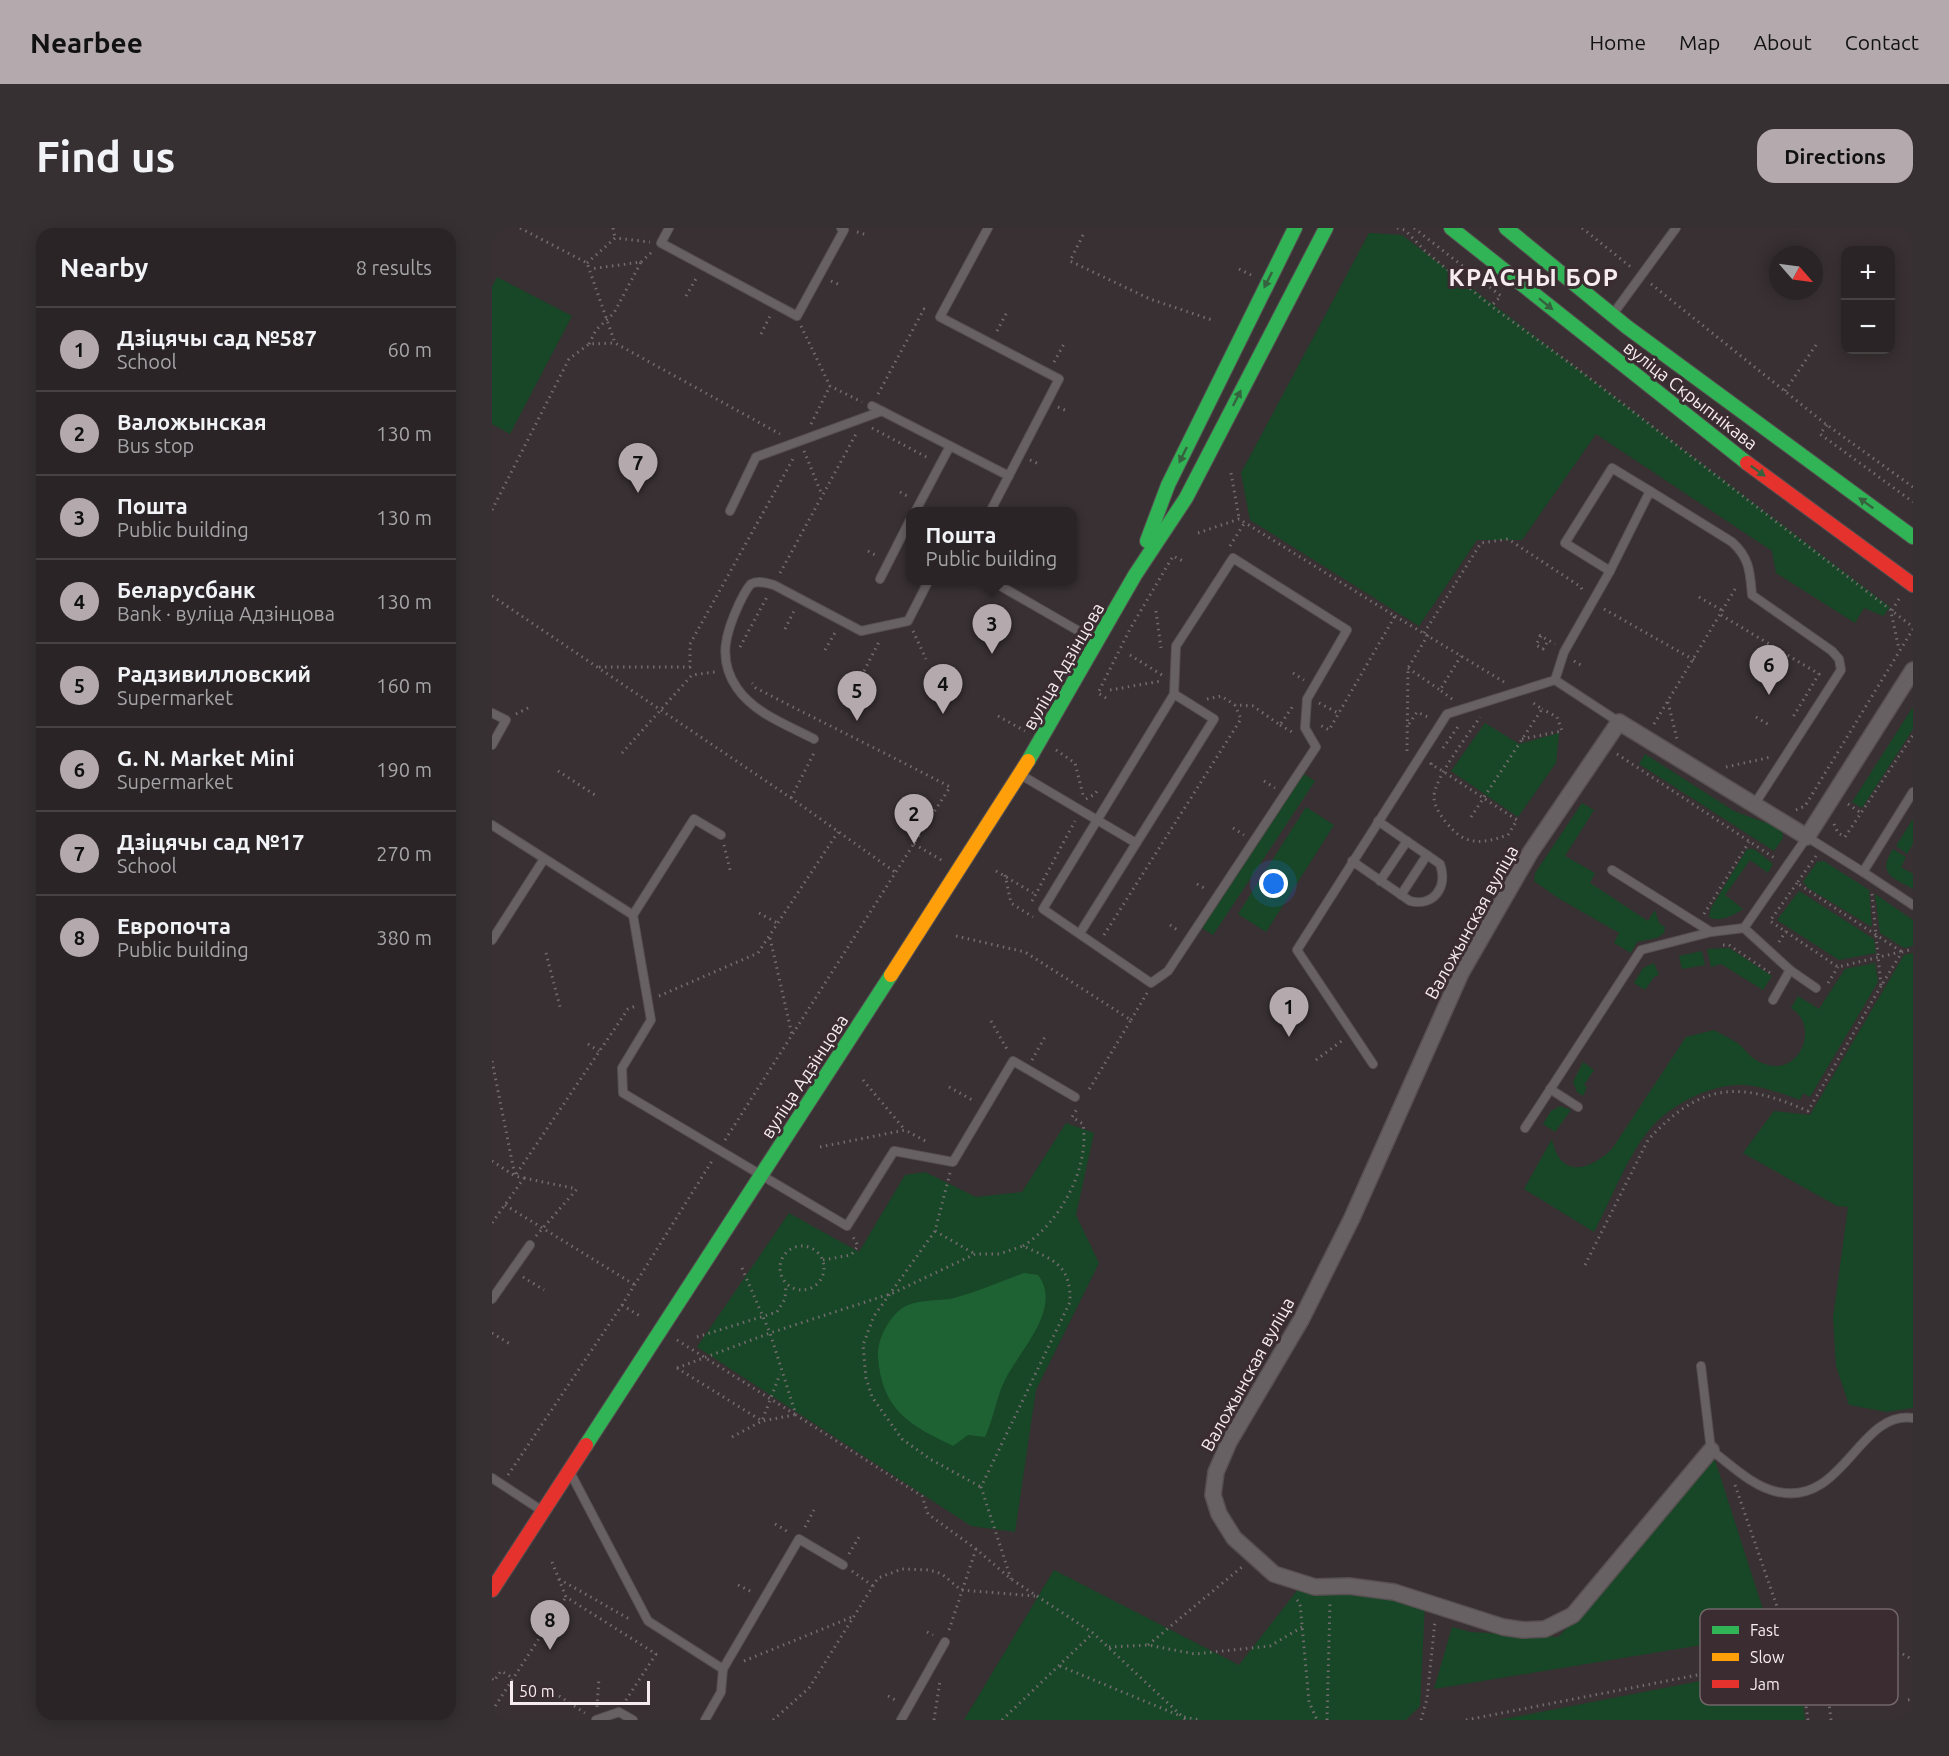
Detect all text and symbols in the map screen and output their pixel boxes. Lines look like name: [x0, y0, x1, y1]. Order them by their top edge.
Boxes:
text: Nearbee: [30, 27, 143, 58]
text: Home: [1589, 30, 1646, 54]
text: Map: [1679, 30, 1720, 54]
text: About: [1753, 30, 1812, 54]
text: Contact: [1845, 30, 1919, 54]
button: Directions: [1757, 129, 1913, 183]
text: Find us: [36, 133, 175, 180]
north arrow: [1769, 246, 1823, 300]
map controls: [1841, 246, 1895, 354]
button: +: [1841, 246, 1895, 300]
text: Nearby: [60, 253, 148, 282]
text: 8 results: [356, 256, 432, 279]
district label: КРАСНЫ БОР: [1449, 264, 1620, 291]
one-way arrow: [1264, 271, 1274, 289]
one-way arrow: [1538, 297, 1554, 310]
button: −: [1841, 300, 1895, 354]
text: Дзіцячы сад №587: [117, 325, 317, 350]
street label: вуліца Скрыпнікава: [1620, 337, 1762, 453]
text: 1: [74, 338, 85, 361]
text: 60 m: [388, 338, 432, 361]
text: School: [117, 350, 177, 373]
one-way arrow: [1233, 389, 1242, 406]
text: Валожынская: [117, 409, 267, 434]
text: 2: [74, 422, 85, 445]
text: 130 m: [376, 422, 432, 445]
text: Bus stop: [117, 434, 194, 457]
pin: 7: [618, 444, 658, 493]
one-way arrow: [1178, 447, 1187, 464]
one-way arrow: [1749, 465, 1765, 477]
text: Пошта: [117, 493, 188, 518]
one-way arrow: [1858, 497, 1874, 509]
text: 3: [74, 506, 85, 529]
text: 130 m: [376, 506, 432, 529]
popup: [906, 507, 1077, 585]
text: Public building: [117, 518, 249, 541]
text: Пошта: [926, 522, 996, 547]
text: Public building: [926, 547, 1057, 570]
text: Беларусбанк: [117, 577, 256, 602]
text: 4: [74, 590, 85, 613]
text: 130 m: [376, 590, 432, 613]
street label: вуліца Адзінцова: [1018, 599, 1108, 733]
text: Bank · вуліца Адзінцова: [117, 602, 335, 625]
pin: 3: [972, 604, 1012, 654]
pin: 6: [1750, 646, 1788, 695]
text: Радзивилловский: [117, 661, 311, 686]
pin: 4: [924, 664, 962, 714]
pin: 5: [838, 672, 877, 721]
text: 5: [74, 674, 85, 697]
text: 160 m: [376, 674, 432, 697]
text: Supermarket: [117, 686, 233, 709]
text: G. N. Market Mini: [117, 745, 295, 770]
text: 6: [74, 758, 85, 781]
text: 190 m: [376, 758, 432, 781]
text: Supermarket: [117, 770, 233, 793]
pin: 2: [894, 794, 934, 844]
text: Дзіцячы сад №17: [117, 829, 304, 854]
text: 7: [74, 842, 85, 865]
text: 270 m: [376, 842, 432, 865]
street label: Валожынская вуліца: [1420, 842, 1522, 1002]
text: School: [117, 854, 177, 877]
your location: [1259, 869, 1288, 898]
text: Европочта: [117, 913, 231, 938]
text: 8: [74, 926, 85, 949]
text: 380 m: [376, 926, 432, 949]
text: Public building: [117, 938, 249, 961]
pin: 1: [1270, 988, 1308, 1037]
street label: вуліца Адзінцова: [757, 1010, 851, 1142]
street label: Валожынская вуліца: [1196, 1294, 1298, 1454]
pin: 8: [530, 1600, 570, 1650]
legend: [1700, 1609, 1898, 1705]
text: Fast: [1750, 1621, 1780, 1639]
text: Slow: [1750, 1648, 1785, 1666]
text: Jam: [1750, 1675, 1780, 1693]
scale bar: [510, 1678, 650, 1706]
text: 50 m: [519, 1682, 555, 1700]

